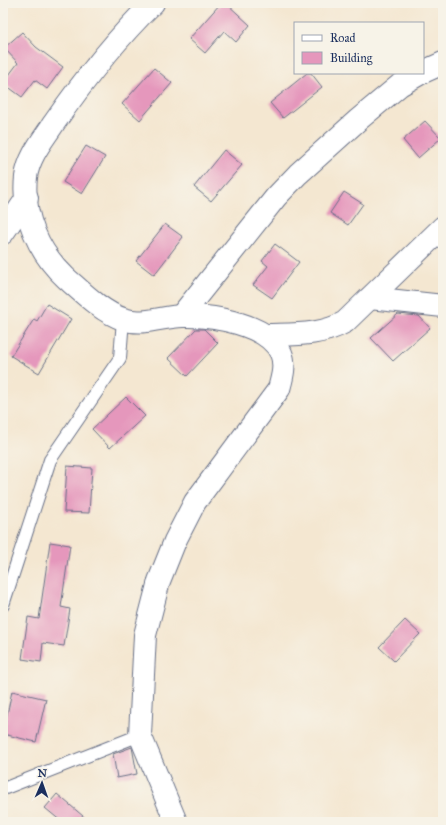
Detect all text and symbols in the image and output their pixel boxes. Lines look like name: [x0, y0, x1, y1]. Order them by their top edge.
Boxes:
legend: [294, 22, 424, 74]
text: Road: [330, 31, 356, 45]
text: Building: [330, 51, 373, 66]
north arrow: [22, 763, 62, 803]
text: N: [37, 767, 48, 780]

